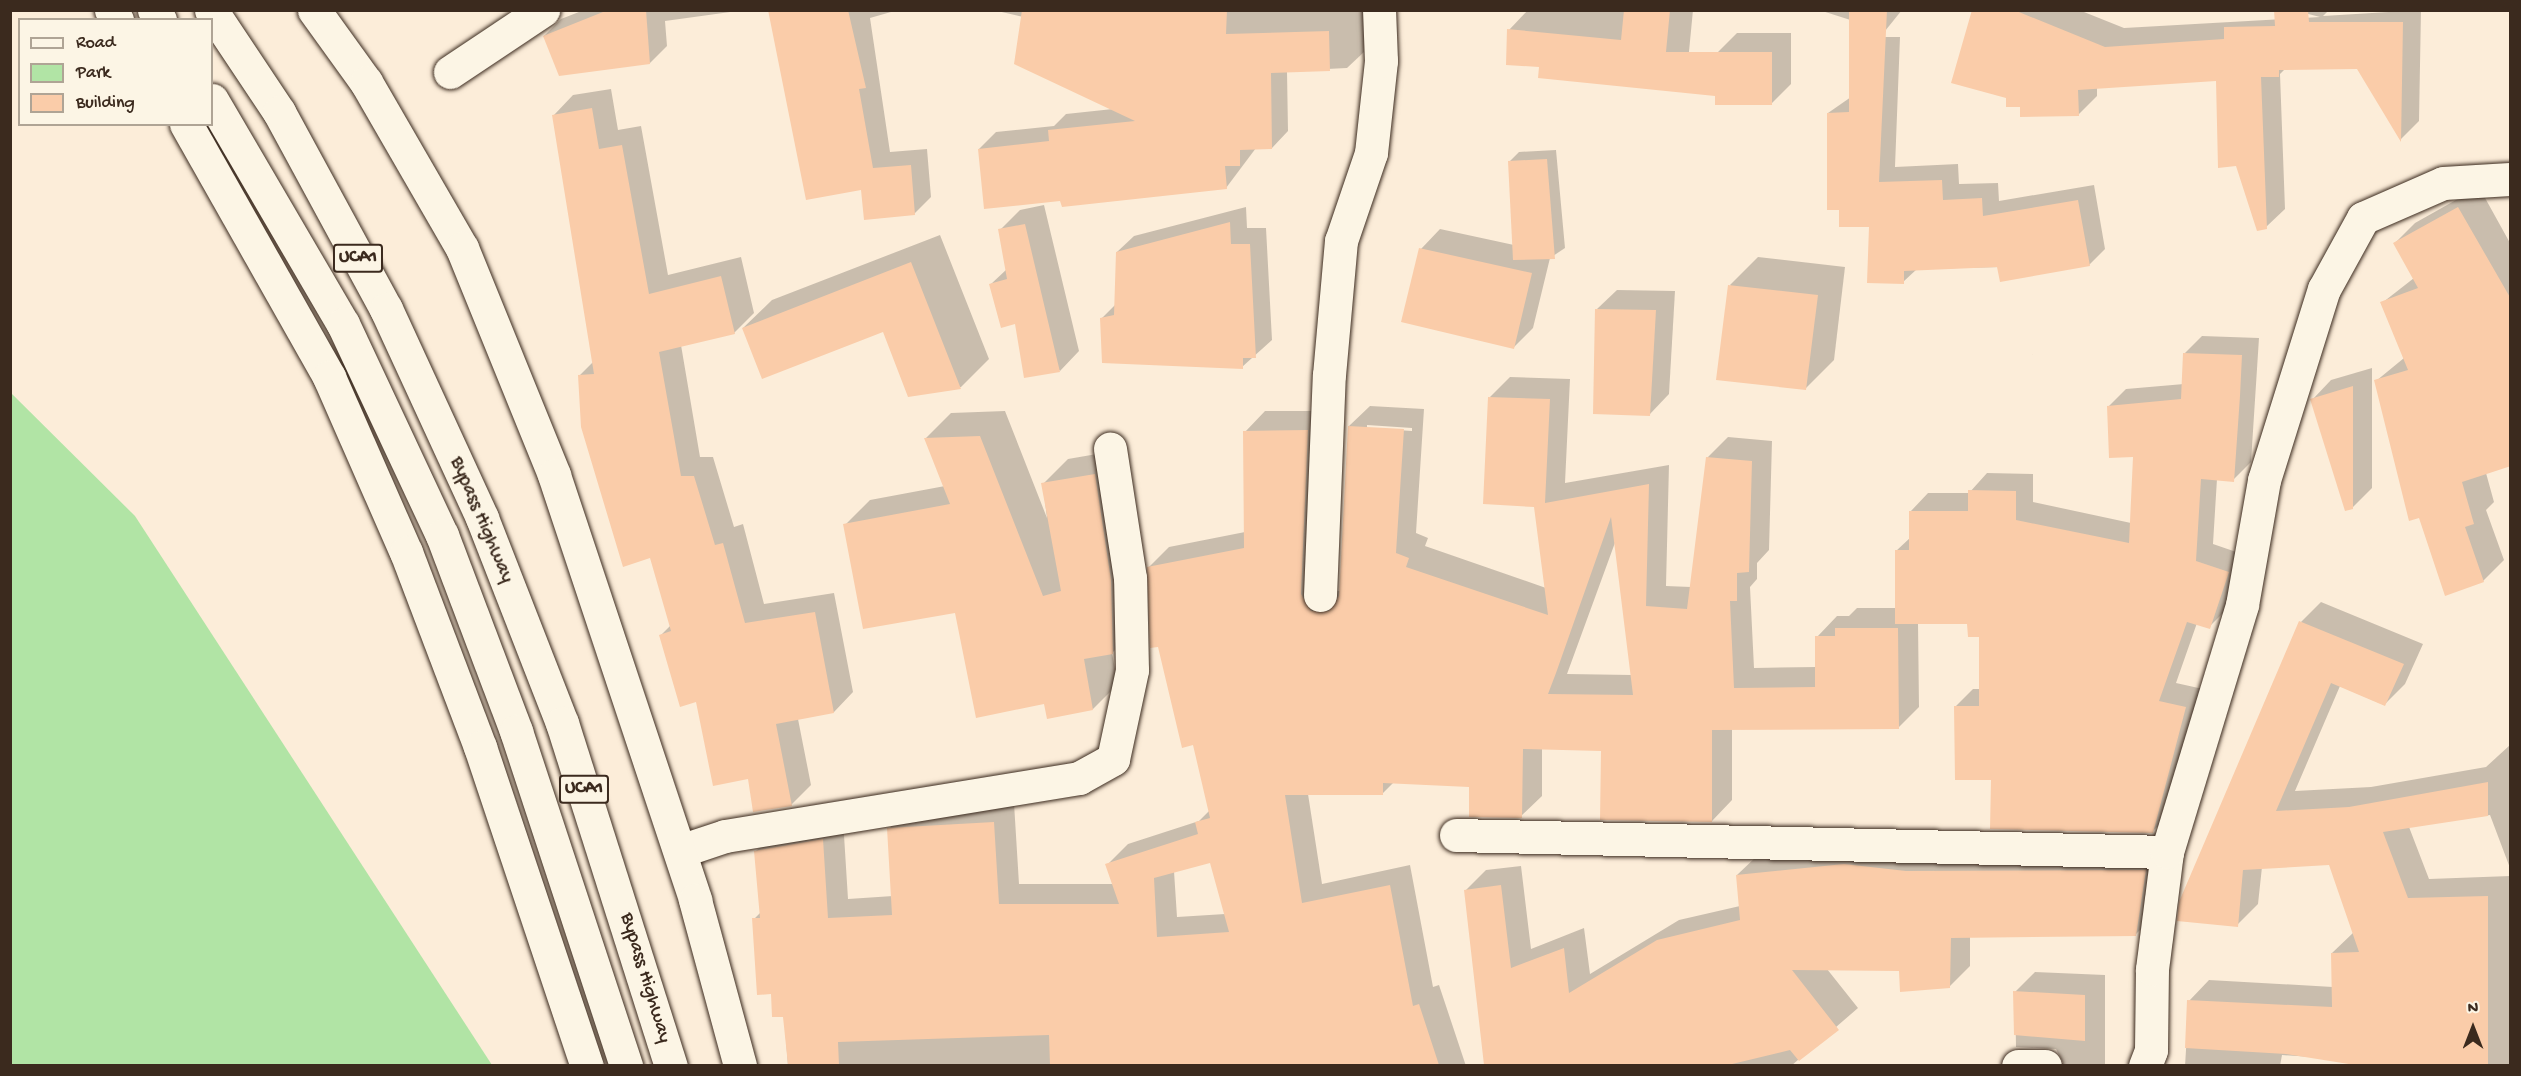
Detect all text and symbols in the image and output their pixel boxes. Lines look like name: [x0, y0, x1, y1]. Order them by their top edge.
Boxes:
legend: [18, 18, 213, 126]
text: Road: [76, 33, 115, 54]
text: Park: [76, 63, 110, 84]
text: Building: [76, 93, 135, 114]
road number: UCA1: [332, 243, 384, 273]
street label: Bypass Highway: [444, 453, 518, 587]
road number: UCA1: [558, 774, 610, 804]
street label: Bypass Highway: [614, 910, 676, 1046]
north arrow: [2443, 998, 2503, 1058]
text: N: [2468, 1000, 2478, 1019]

